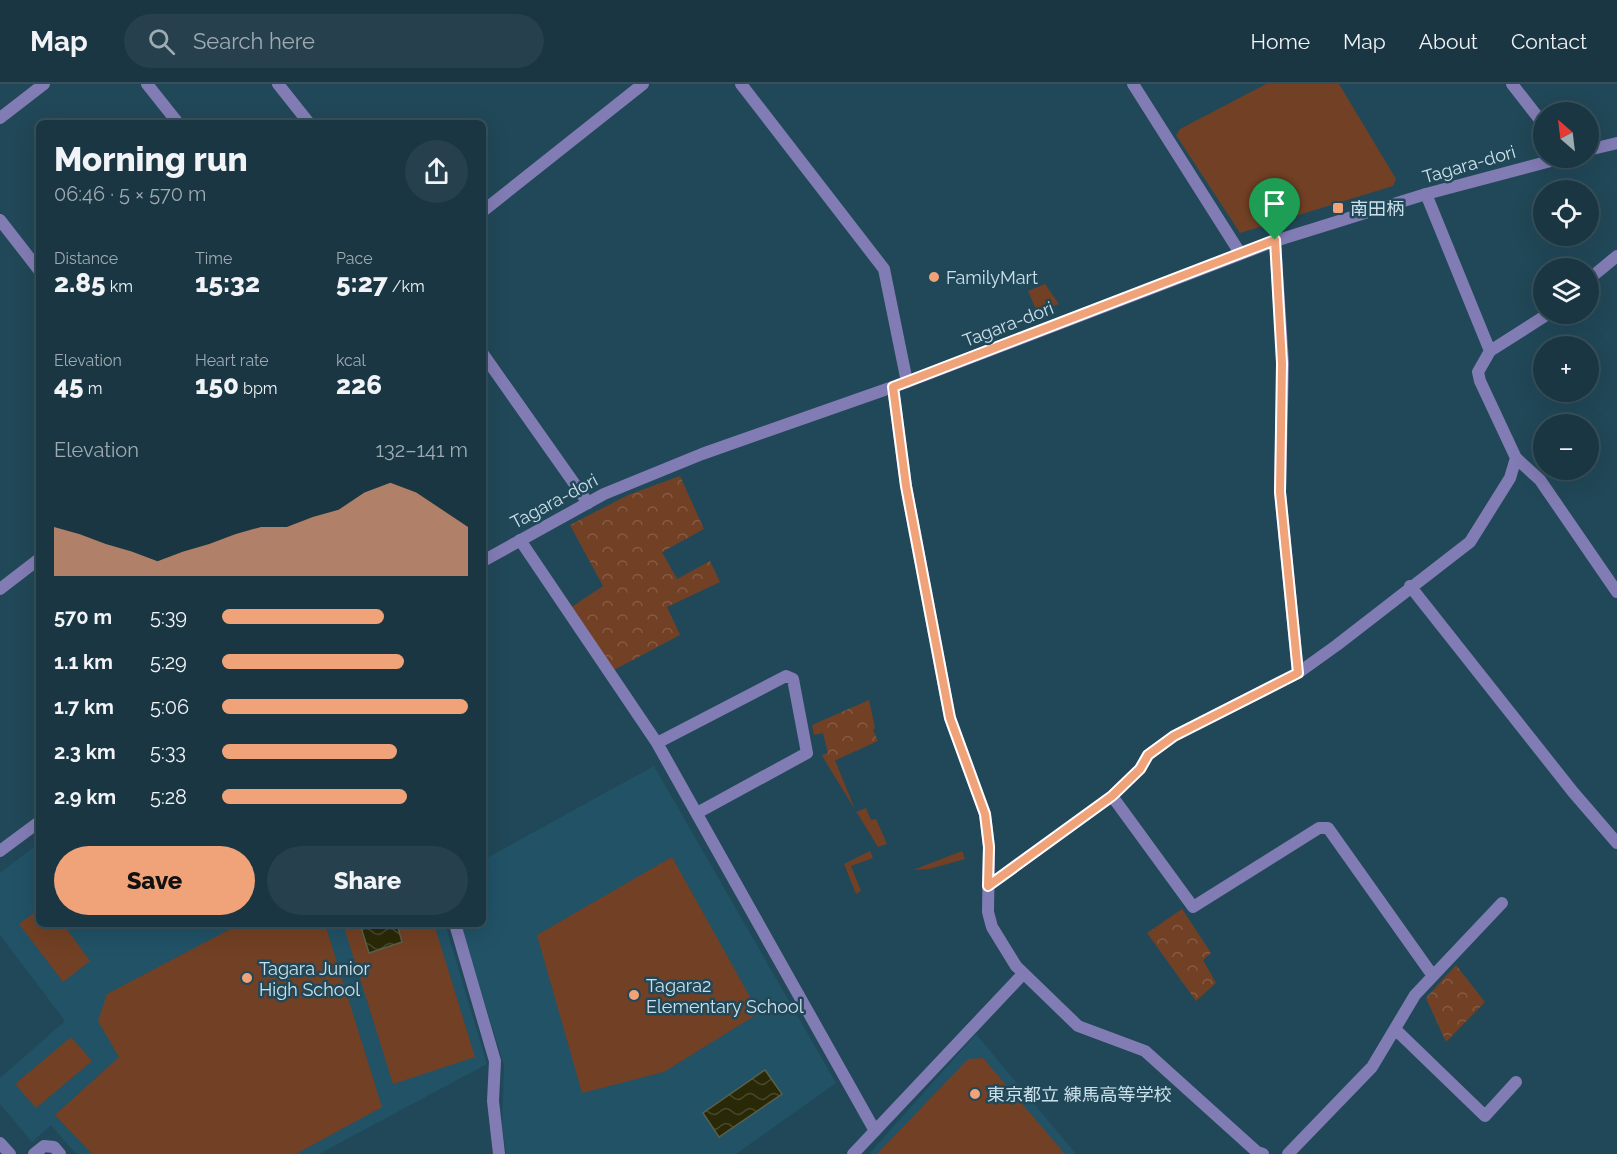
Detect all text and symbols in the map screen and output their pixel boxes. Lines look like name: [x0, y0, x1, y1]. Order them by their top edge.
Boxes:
search box: [124, 14, 544, 68]
text: Map: [30, 25, 88, 58]
icon: search: [145, 25, 178, 58]
text: Search here: [193, 28, 315, 54]
text: Home: [1251, 29, 1310, 54]
text: Map: [1343, 29, 1386, 54]
text: About: [1419, 29, 1478, 54]
text: Contact: [1511, 29, 1587, 54]
north arrow: [1533, 102, 1599, 168]
map controls: [1533, 102, 1599, 480]
text: Morning run: [54, 140, 248, 179]
button: share: [405, 140, 468, 203]
street label: Tagara-dori: [1420, 141, 1518, 187]
pin: [1249, 178, 1300, 240]
button: locate: [1533, 180, 1599, 246]
text: 06:46 · 5 × 570 m: [54, 182, 206, 206]
icon: arrive: [1258, 187, 1291, 220]
place label: 南田柄: [1350, 198, 1404, 219]
marker: 南田柄: [1331, 201, 1345, 215]
text: Distance: [54, 249, 118, 268]
text: Time: [195, 249, 232, 268]
text: Pace: [336, 249, 373, 268]
button: layers: [1533, 258, 1599, 324]
place label: FamilyMart: [946, 267, 1038, 288]
text: 2.85: [54, 268, 106, 298]
text: 15:32: [195, 268, 260, 298]
text: 5:27: [336, 268, 388, 298]
marker: FamilyMart: [927, 270, 941, 284]
text: km: [106, 277, 133, 296]
text: /km: [388, 277, 425, 296]
street label: Tagara-dori: [960, 297, 1056, 351]
button: +: [1533, 336, 1599, 402]
text: Elevation: [54, 351, 122, 370]
text: Heart rate: [195, 351, 269, 370]
text: kcal: [336, 351, 366, 370]
text: 45: [54, 370, 84, 400]
text: 150: [195, 370, 239, 400]
text: 226: [336, 370, 382, 400]
text: m: [84, 379, 102, 398]
text: bpm: [239, 379, 277, 398]
button: −: [1533, 414, 1599, 480]
text: Elevation: [54, 438, 139, 462]
text: 132–141 m: [376, 438, 468, 462]
street label: Tagara-dori: [507, 469, 601, 533]
text: 570 m: [54, 605, 112, 629]
text: 5:39: [150, 605, 187, 629]
text: 1.1 km: [54, 650, 113, 674]
text: 5:29: [150, 650, 187, 674]
text: 1.7 km: [54, 695, 114, 719]
text: 5:06: [150, 695, 189, 719]
text: 2.3 km: [54, 740, 116, 764]
text: 5:33: [150, 740, 186, 764]
text: 2.9 km: [54, 785, 116, 809]
text: 5:28: [150, 785, 187, 809]
button: Save: [54, 846, 255, 915]
button: Share: [267, 846, 468, 915]
place label: Tagara Junior High School: [259, 958, 370, 1000]
marker: Tagara Junior High School: [240, 971, 254, 985]
place label: Tagara2 Elementary School: [646, 975, 804, 1017]
marker: Tagara2 Elementary School: [627, 988, 641, 1002]
place label: 東京都立 練馬高等学校: [987, 1084, 1172, 1105]
marker: 東京都立 練馬高等学校: [968, 1087, 982, 1101]

